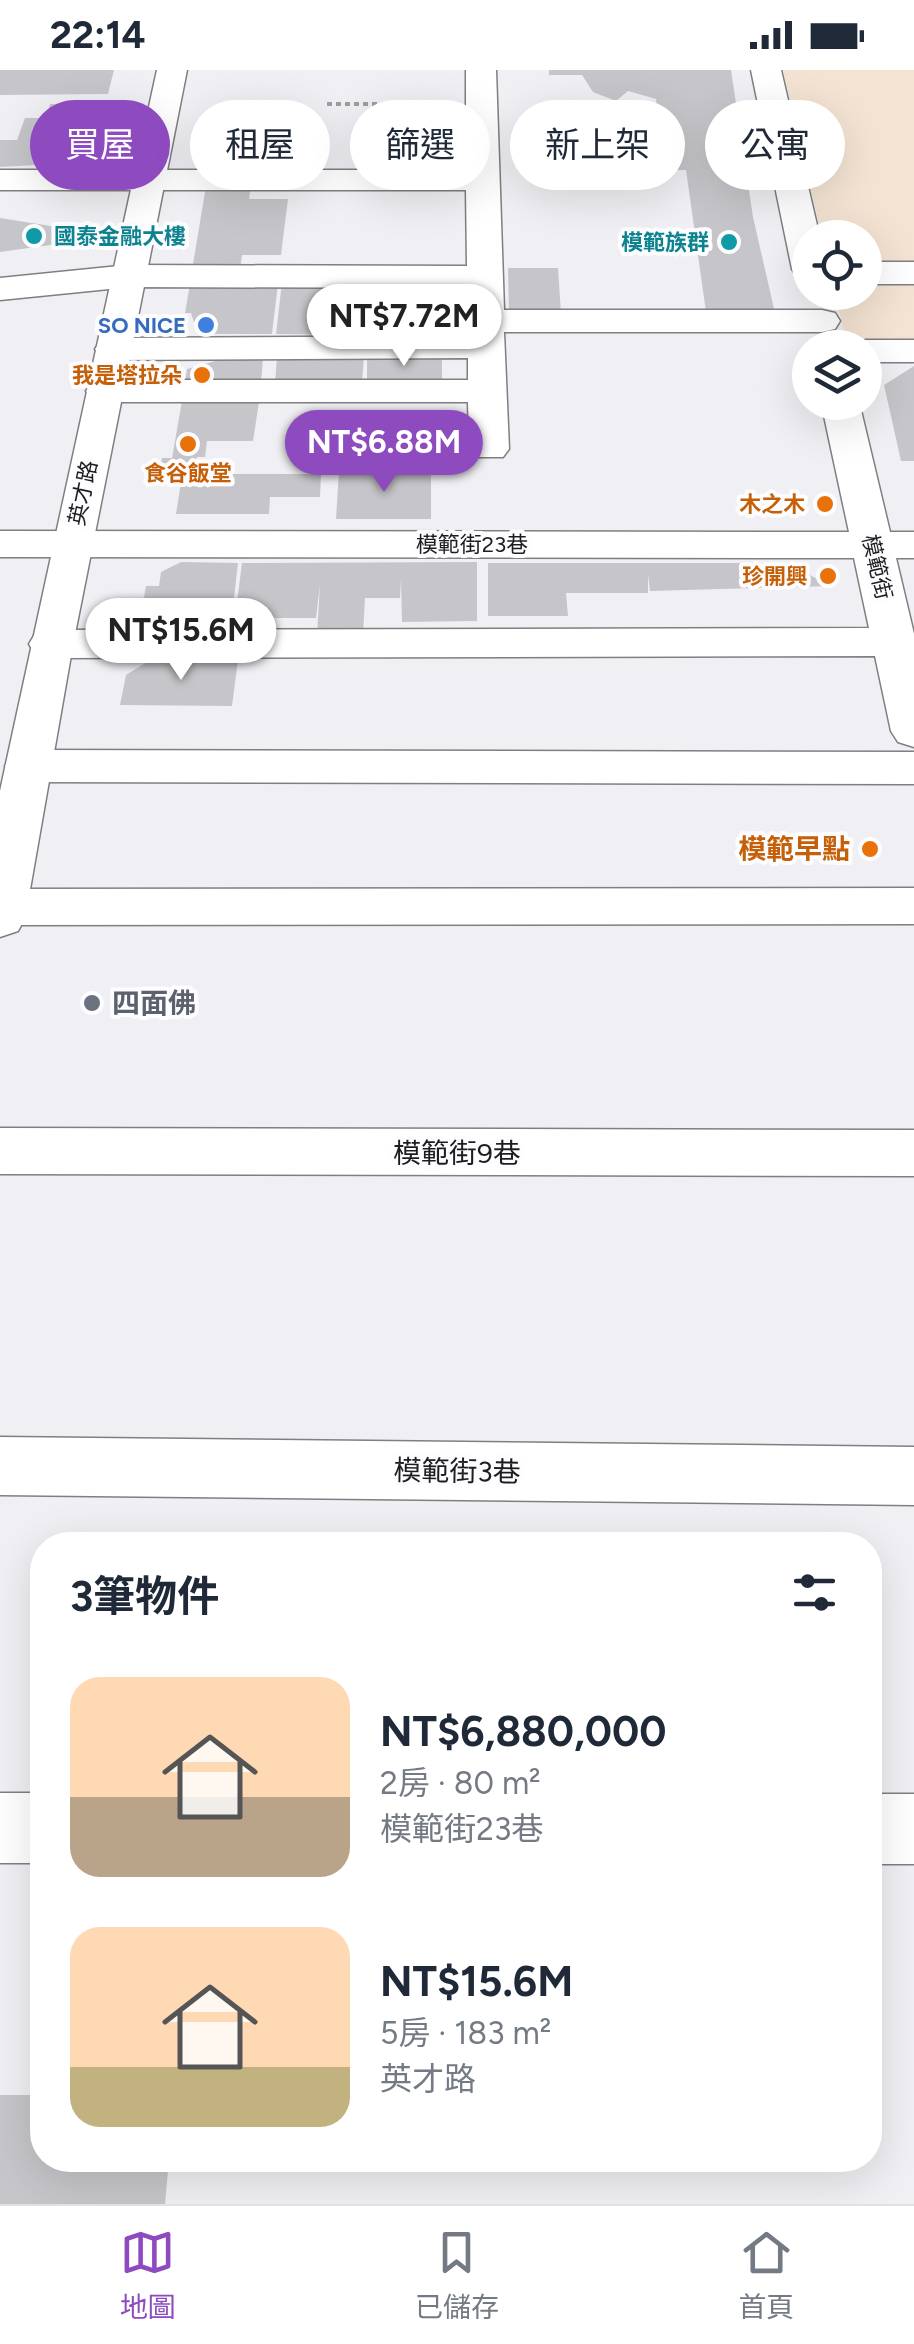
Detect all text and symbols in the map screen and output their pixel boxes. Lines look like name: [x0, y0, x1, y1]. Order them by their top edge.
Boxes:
text: 22:14: [50, 12, 146, 58]
chip: 買屋: [30, 100, 170, 190]
chip: 租屋: [190, 100, 330, 190]
chip: 篩選: [350, 100, 490, 190]
chip: 新上架: [510, 100, 685, 190]
chip: 公寓: [705, 100, 845, 190]
map controls: [792, 220, 882, 420]
button: locate: [792, 220, 882, 310]
place label: 國泰金融大樓: [54, 223, 186, 250]
marker: 國泰金融大樓: [23, 225, 45, 247]
place label: 模範族群: [621, 229, 709, 256]
marker: 模範族群: [718, 231, 740, 253]
pin: NT$7.72M: [301, 284, 507, 369]
text: NT$7.72M: [329, 297, 479, 335]
place label: SO NICE: [98, 312, 186, 339]
marker: SO NICE: [195, 314, 217, 336]
button: layers: [792, 330, 882, 420]
place label: 我是塔拉朵: [72, 362, 182, 389]
marker: 我是塔拉朵: [191, 364, 213, 386]
pin: NT$6.88M: [281, 410, 487, 495]
text: NT$6.88M: [307, 423, 461, 461]
marker: 食谷飯堂: [177, 433, 199, 455]
street label: 英才路: [63, 458, 103, 528]
place label: 食谷飯堂: [144, 460, 232, 487]
place label: 木之木: [739, 491, 805, 518]
marker: 木之木: [814, 493, 836, 515]
street label: 模範街23巷: [416, 531, 528, 558]
street label: 模範街: [856, 532, 898, 602]
place label: 珍開興: [742, 563, 808, 590]
marker: 珍開興: [817, 565, 839, 587]
pin: NT$15.6M: [78, 598, 284, 683]
text: NT$15.6M: [107, 611, 255, 649]
place label: 模範早點: [738, 832, 850, 866]
marker: 模範早點: [859, 838, 881, 860]
place label: 四面佛: [112, 986, 196, 1020]
marker: 四面佛: [81, 992, 103, 1014]
street label: 模範街9巷: [393, 1136, 521, 1170]
street label: 模範街3巷: [393, 1453, 521, 1489]
icon: filters: [787, 1565, 842, 1620]
text: 3筆物件: [70, 1571, 219, 1622]
text: NT$6,880,000: [380, 1706, 666, 1757]
icon: home: [150, 1717, 270, 1837]
text: 2房 · 80 m²: [380, 1764, 541, 1802]
text: 模範街23巷: [380, 1810, 543, 1848]
text: NT$15.6M: [380, 1956, 573, 2007]
icon: home: [150, 1967, 270, 2087]
text: 5房 · 183 m²: [380, 2014, 551, 2052]
text: 英才路: [380, 2060, 476, 2098]
tab: 地圖: [120, 2225, 176, 2325]
tab: 已儲存: [415, 2225, 499, 2325]
tab: 首頁: [738, 2225, 794, 2325]

